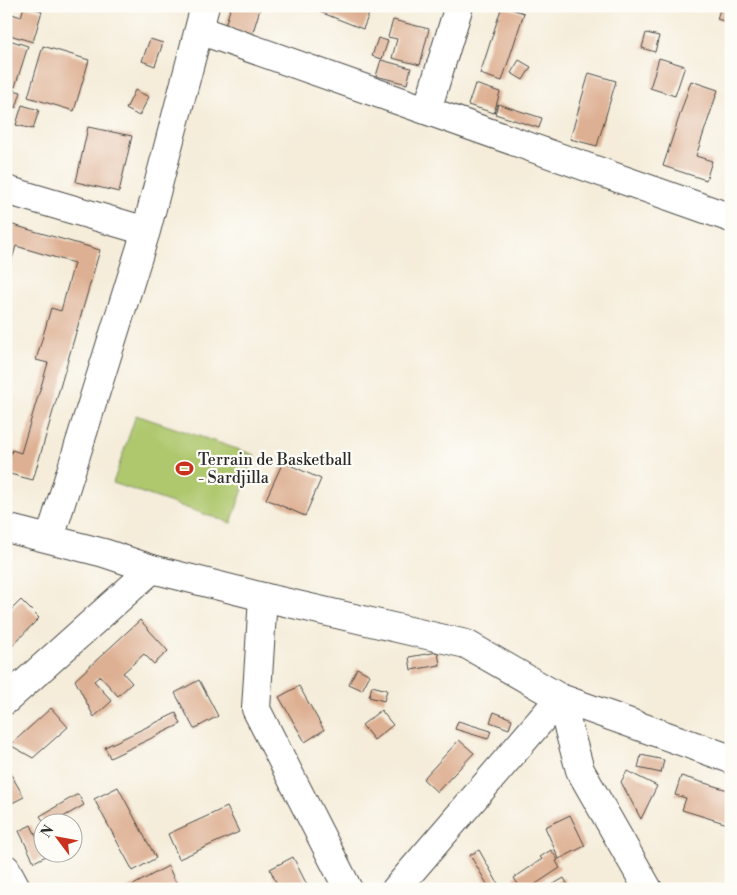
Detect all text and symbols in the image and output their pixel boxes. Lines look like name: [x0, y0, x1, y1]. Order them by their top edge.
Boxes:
place label: Terrain de Basketball - Sardjilla: [198, 450, 352, 488]
sports icon: Terrain de Basketball - Sardjilla: [174, 459, 194, 479]
north arrow: [32, 812, 82, 862]
text: N: [37, 822, 58, 841]

